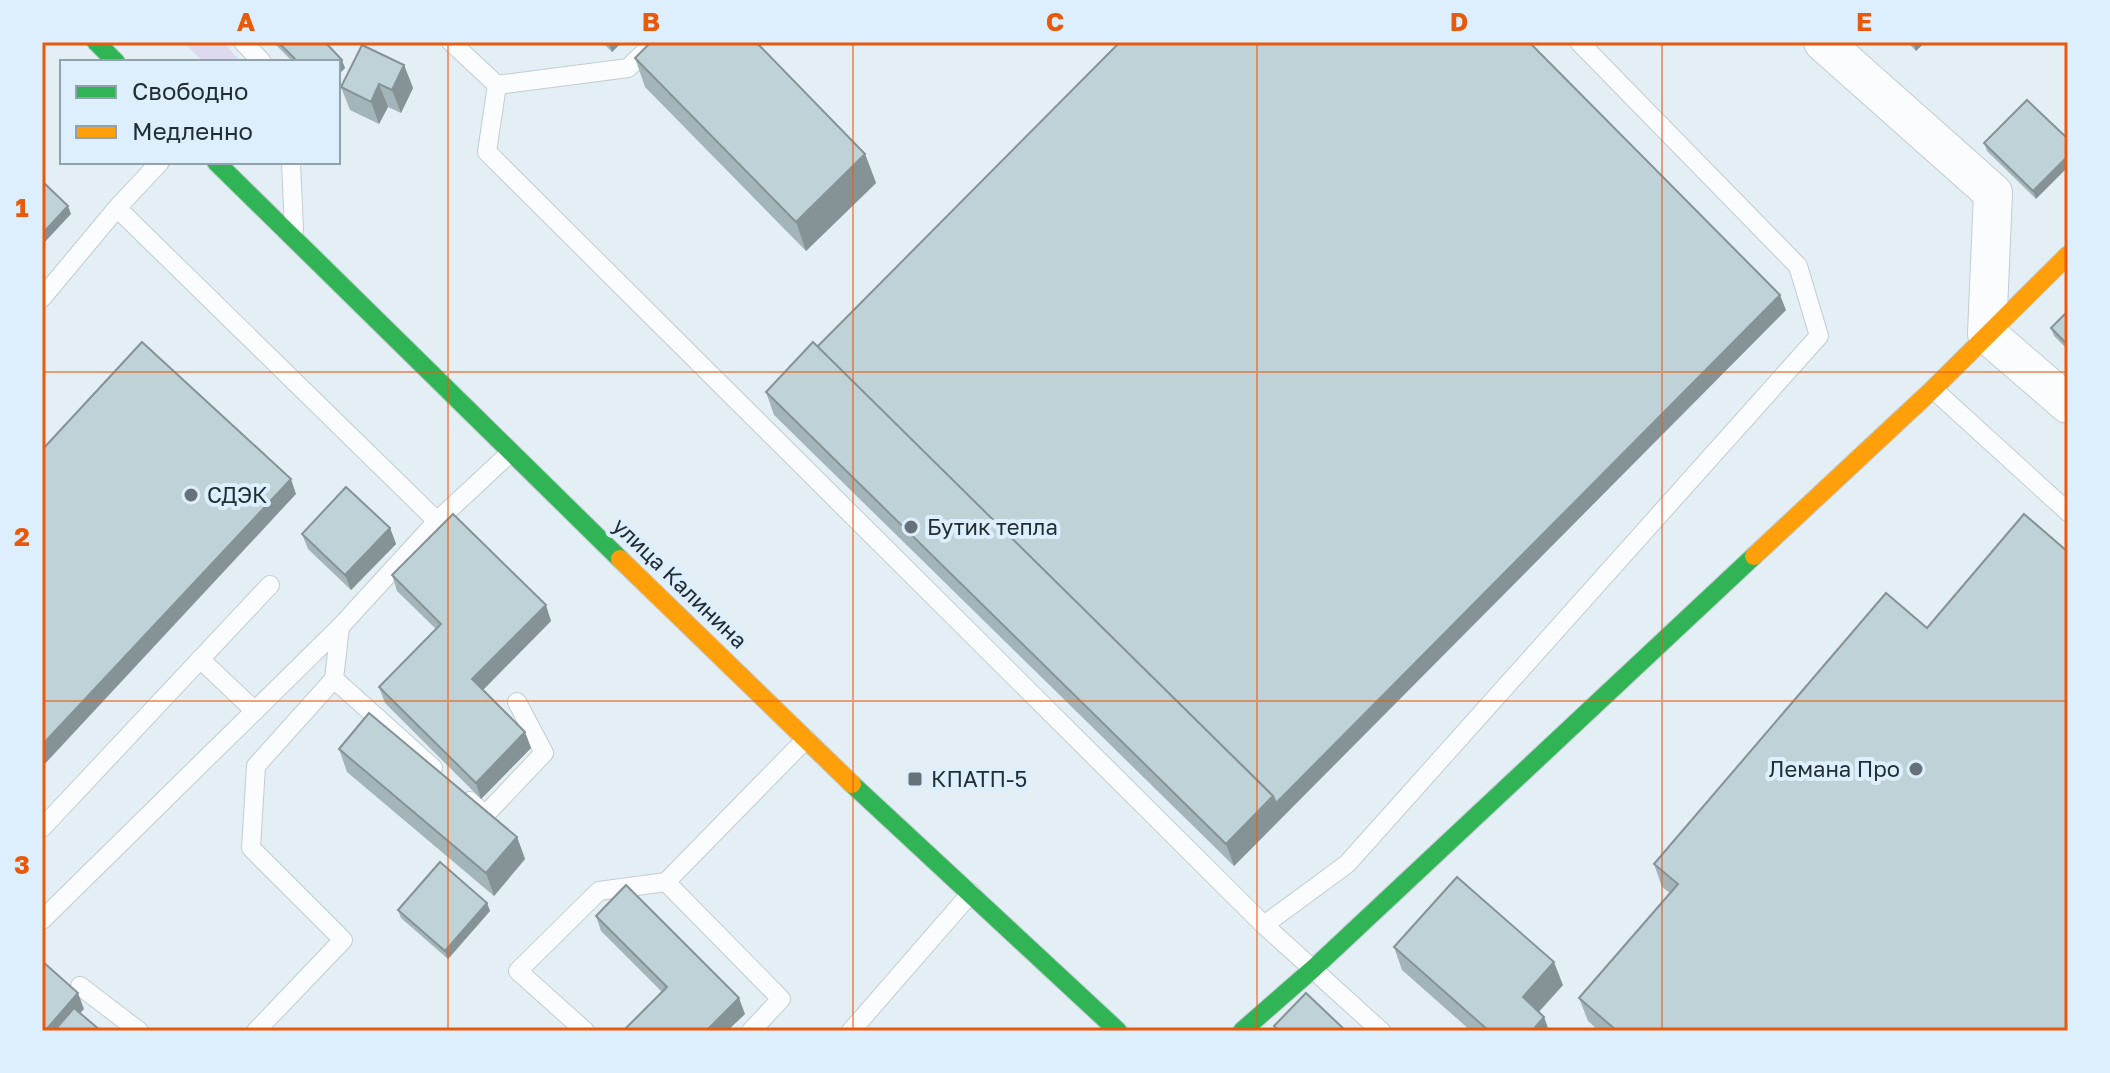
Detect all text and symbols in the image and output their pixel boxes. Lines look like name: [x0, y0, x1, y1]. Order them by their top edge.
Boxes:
text: A: [237, 6, 256, 37]
text: B: [642, 6, 660, 37]
text: C: [1046, 6, 1064, 37]
text: D: [1450, 6, 1468, 37]
text: E: [1856, 6, 1872, 37]
legend: [60, 60, 340, 164]
text: Свободно: [132, 76, 248, 105]
text: Медленно: [132, 116, 253, 145]
text: 1: [15, 192, 29, 223]
place label: СДЭК: [207, 481, 268, 508]
marker: СДЭК: [182, 486, 200, 504]
street label: улица Калинина: [607, 512, 753, 654]
place label: Бутик тепла: [927, 513, 1058, 540]
marker: Бутик тепла: [902, 518, 920, 536]
text: 2: [14, 521, 30, 552]
place label: Лемана Про: [1769, 755, 1900, 782]
marker: Лемана Про: [1907, 760, 1925, 778]
place label: КПАТП-5: [931, 765, 1027, 792]
marker: КПАТП-5: [906, 770, 924, 788]
text: 3: [14, 849, 30, 880]

